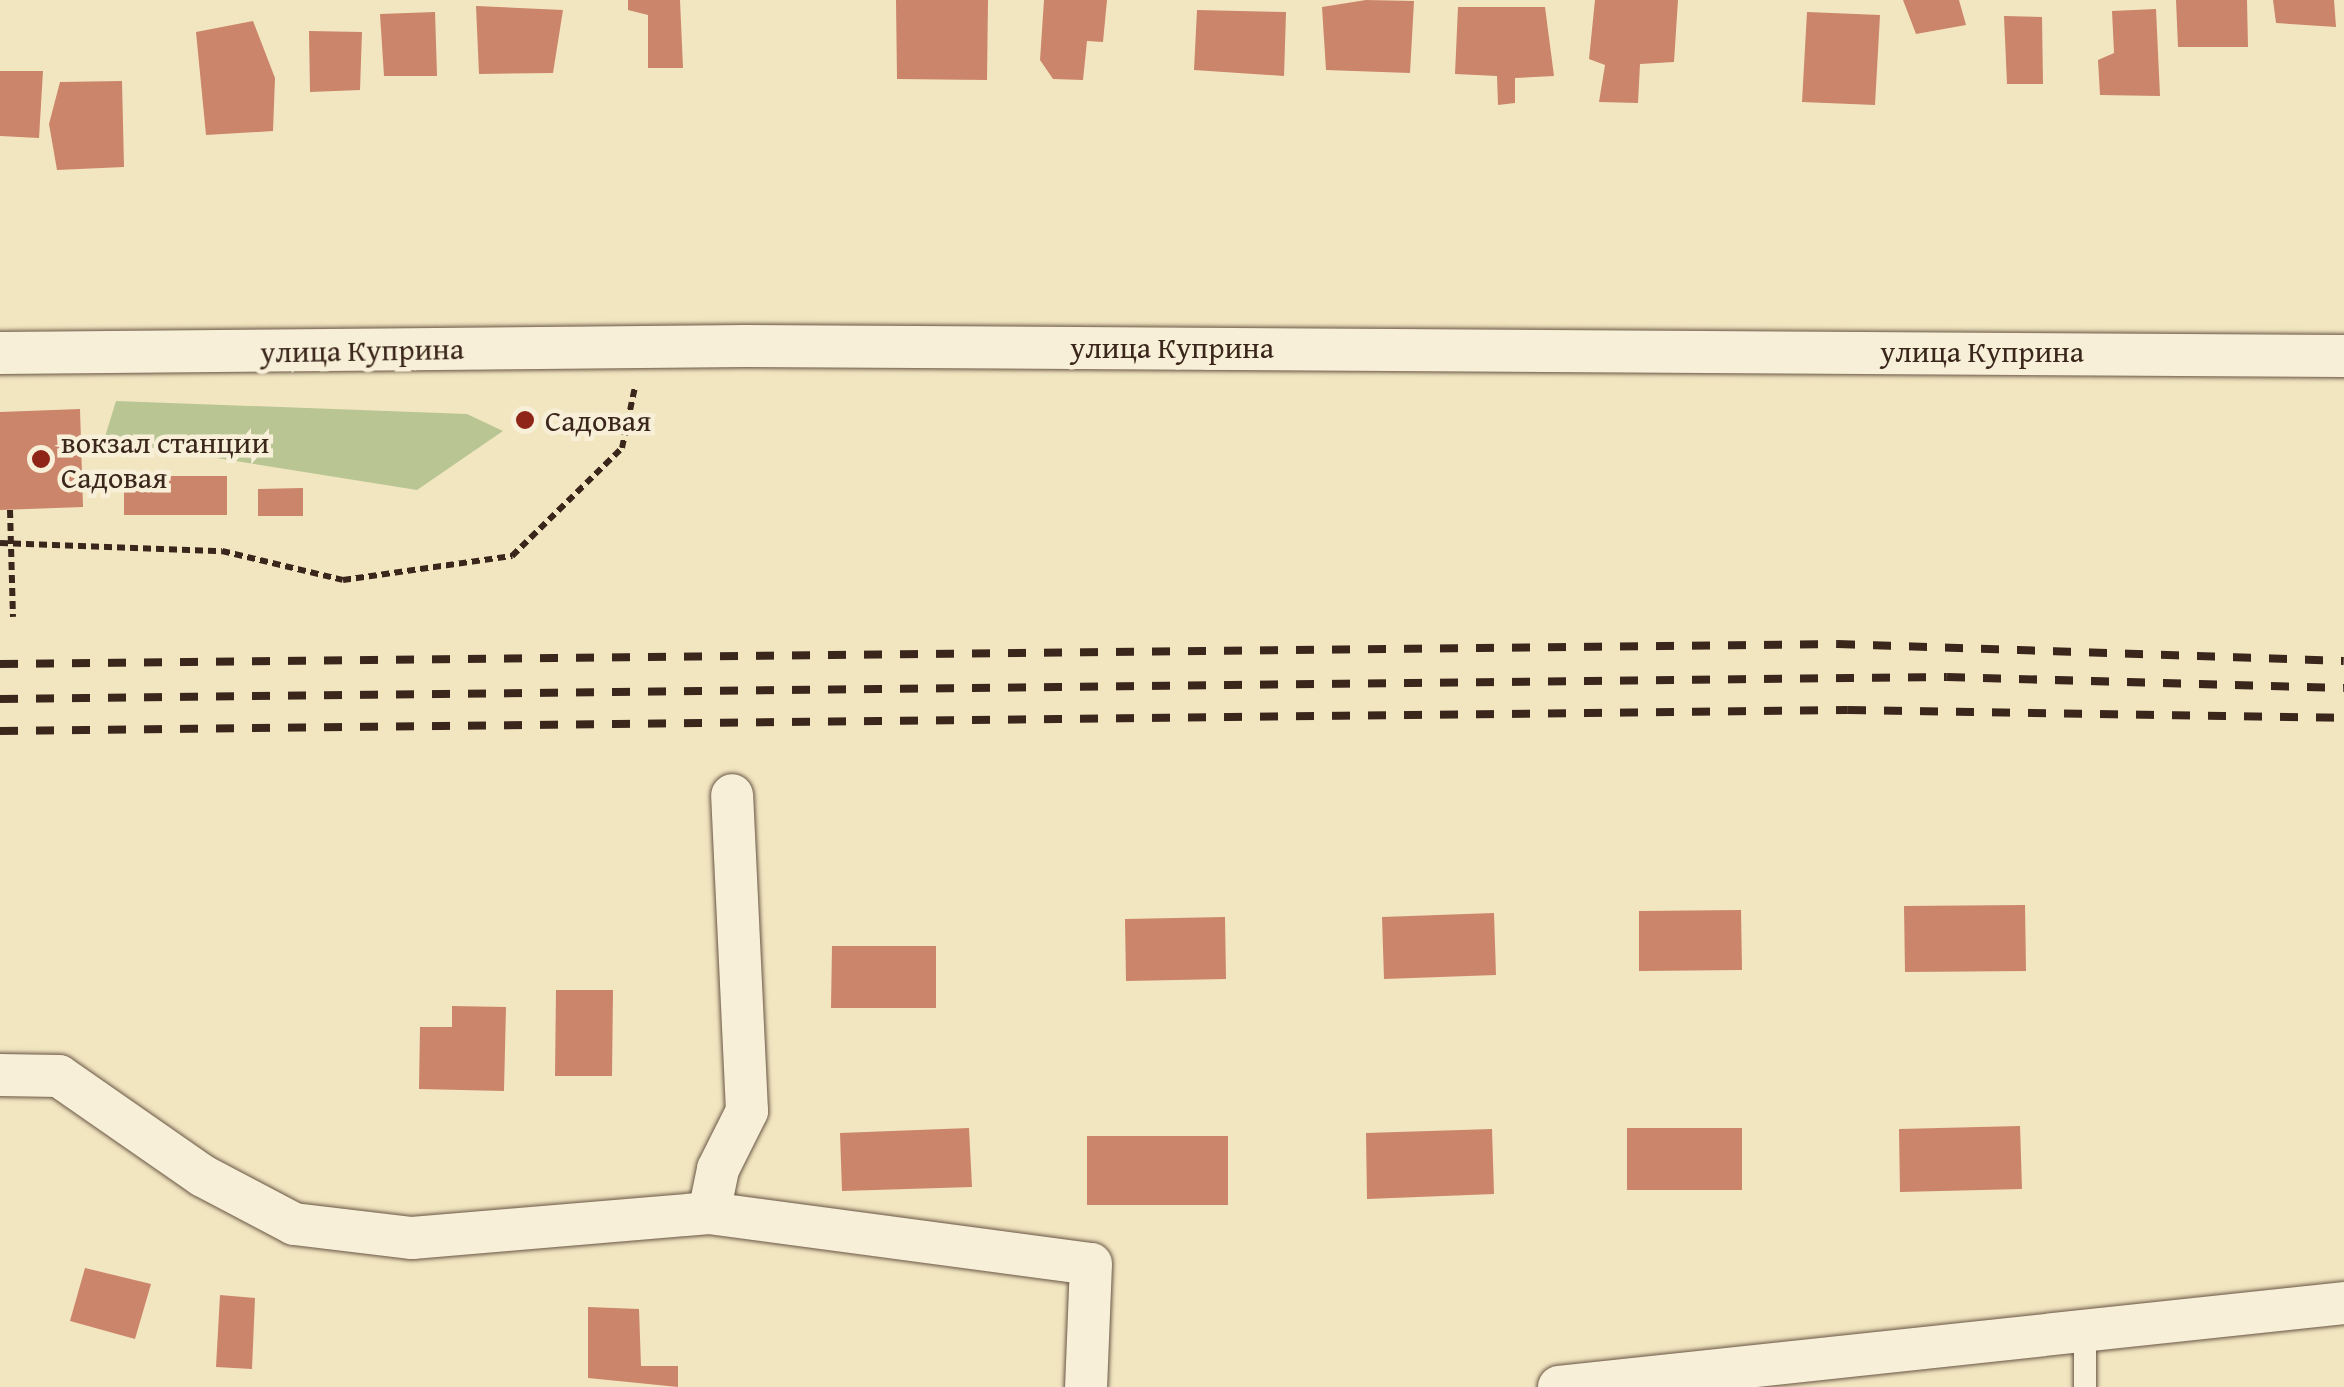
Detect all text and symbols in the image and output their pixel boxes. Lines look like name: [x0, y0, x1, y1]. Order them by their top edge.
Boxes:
street label: улица Куприна: [1070, 329, 1274, 365]
street label: улица Куприна: [260, 330, 464, 370]
street label: улица Куприна: [1880, 333, 2084, 369]
place label: Садовая: [545, 402, 651, 438]
marker: Садовая: [514, 409, 536, 431]
place label: вокзал станции Садовая: [61, 424, 269, 494]
marker: вокзал станции Садовая: [30, 448, 52, 470]

